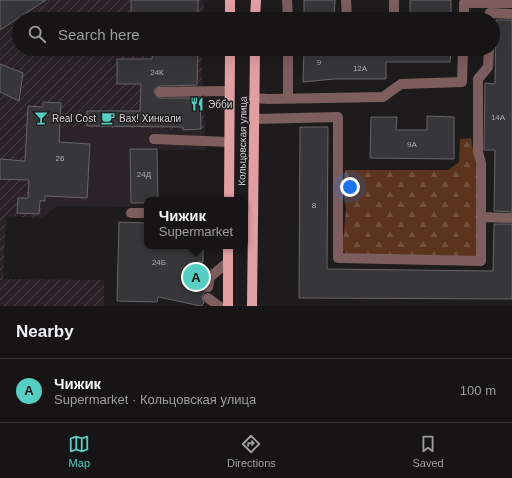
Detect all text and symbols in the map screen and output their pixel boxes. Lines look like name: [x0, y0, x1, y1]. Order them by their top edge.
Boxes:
search box: [12, 12, 500, 56]
icon: search: [26, 23, 48, 45]
text: Search here: [58, 26, 140, 43]
house number: 9: [317, 58, 322, 67]
house number: 12А: [353, 64, 368, 73]
house number: 24К: [150, 68, 164, 77]
restaurant icon: Эбби: [189, 96, 205, 112]
street label: Кольцовская улица: [236, 96, 249, 186]
place label: Эбби: [208, 99, 232, 110]
bar icon: Real Cost: [33, 110, 49, 126]
cafe icon: Вах! Хинкали: [100, 110, 116, 126]
place label: Real Cost: [52, 113, 96, 124]
place label: Вах! Хинкали: [119, 113, 181, 124]
house number: 14А: [491, 113, 506, 122]
house number: 9А: [407, 140, 418, 149]
house number: 26: [56, 154, 65, 163]
house number: 24Д: [137, 170, 152, 179]
your location: [340, 177, 360, 197]
popup: [144, 197, 248, 249]
house number: 8: [312, 201, 317, 210]
text: Чижик: [159, 207, 206, 224]
text: Supermarket: [159, 224, 233, 239]
house number: 24Б: [152, 258, 166, 267]
pin: A: [183, 262, 209, 292]
text: Nearby: [16, 322, 74, 341]
text: Чижик: [54, 375, 101, 392]
text: A: [24, 383, 34, 398]
text: 100 m: [460, 383, 496, 398]
text: Supermarket · Кольцовская улица: [54, 392, 256, 407]
tab: Map: [68, 433, 90, 469]
tab: Directions: [227, 433, 276, 469]
tab: Saved: [412, 433, 444, 469]

